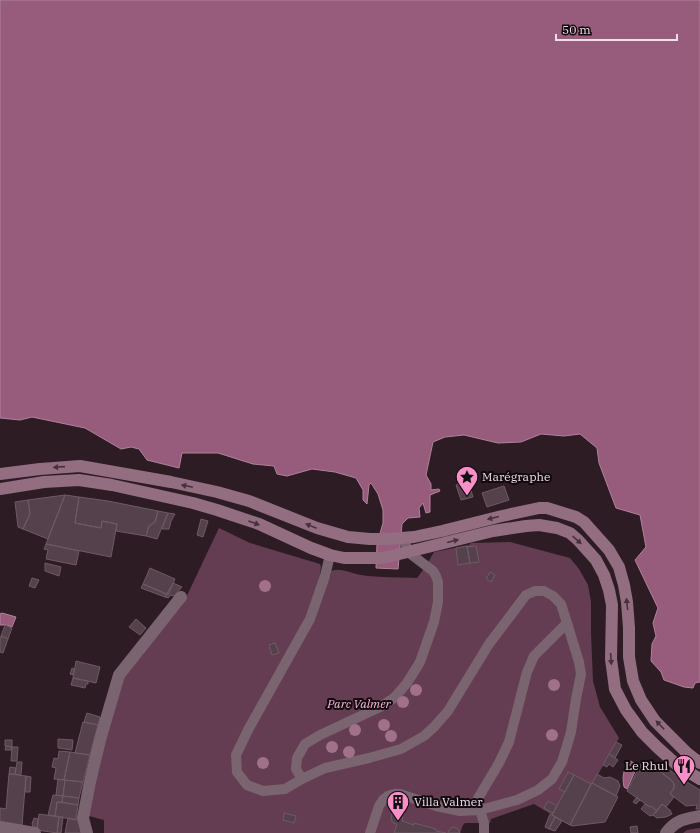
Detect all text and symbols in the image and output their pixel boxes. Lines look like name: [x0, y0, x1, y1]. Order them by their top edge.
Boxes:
scale bar: [556, 16, 677, 42]
text: 50 m: [562, 22, 591, 37]
one-way arrow: [53, 464, 65, 471]
place icon: Marégraphe: [454, 464, 480, 497]
place label: Marégraphe: [482, 469, 550, 484]
one-way arrow: [181, 482, 194, 488]
one-way arrow: [486, 515, 498, 521]
one-way arrow: [249, 520, 261, 526]
one-way arrow: [304, 522, 316, 528]
one-way arrow: [572, 535, 583, 544]
one-way arrow: [447, 538, 459, 544]
one-way arrow: [623, 598, 630, 610]
one-way arrow: [608, 653, 615, 665]
park label: Parc Valmer: [326, 696, 392, 711]
one-way arrow: [655, 720, 664, 730]
restaurant icon: Le Rhul: [671, 753, 697, 786]
place label: Le Rhul: [625, 758, 668, 773]
building icon: Villa Valmer: [385, 789, 411, 822]
place label: Villa Valmer: [414, 794, 483, 809]

